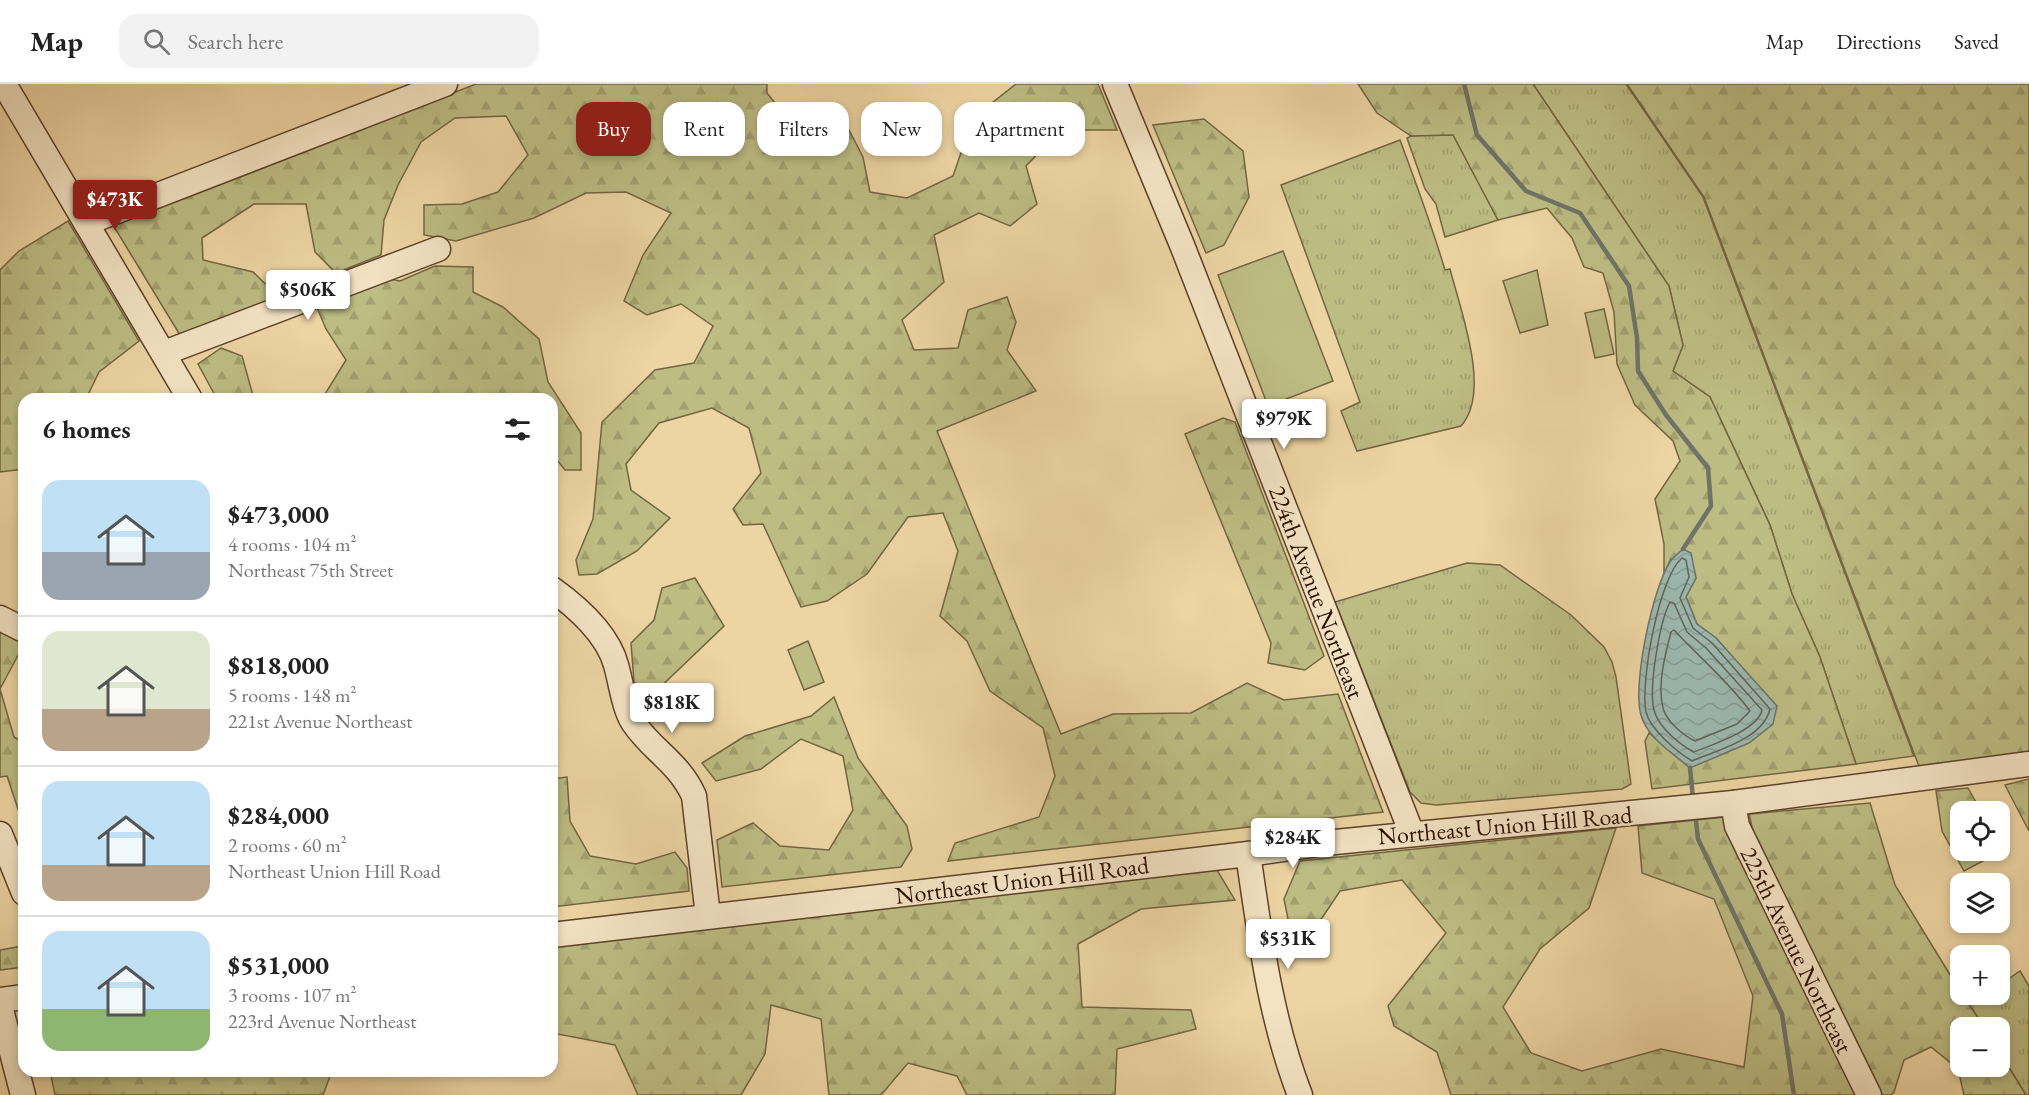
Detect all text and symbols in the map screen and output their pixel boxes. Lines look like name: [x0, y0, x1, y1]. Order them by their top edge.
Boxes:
search box: [119, 14, 539, 68]
text: Map: [30, 23, 83, 59]
icon: search: [140, 25, 173, 58]
text: Search here: [188, 27, 283, 56]
text: Map: [1766, 28, 1803, 55]
text: Directions: [1836, 28, 1921, 55]
text: Saved: [1954, 28, 1999, 55]
chip: Buy: [576, 102, 651, 156]
chip: Rent: [663, 102, 745, 156]
chip: Filters: [757, 102, 849, 156]
chip: New: [861, 102, 942, 156]
chip: Apartment: [954, 102, 1085, 156]
pin: $473K: [73, 180, 157, 231]
text: $473K: [87, 186, 143, 212]
pin: $506K: [266, 270, 350, 321]
text: $506K: [280, 276, 336, 302]
pin: $979K: [1242, 399, 1326, 450]
text: $979K: [1256, 405, 1312, 431]
text: 6 homes: [42, 412, 131, 446]
icon: filters: [501, 413, 534, 446]
street label: 224th Avenue Northeast: [1262, 481, 1372, 703]
text: $473,000: [228, 497, 329, 531]
icon: home: [90, 504, 162, 576]
text: 4 rooms · 104 m²: [228, 531, 356, 557]
text: Northeast 75th Street: [228, 557, 393, 583]
text: $818,000: [228, 648, 329, 682]
icon: home: [90, 655, 162, 727]
text: 5 rooms · 148 m²: [228, 682, 356, 708]
pin: $818K: [630, 683, 714, 734]
text: $818K: [644, 689, 700, 715]
text: 221st Avenue Northeast: [228, 708, 412, 734]
text: $284,000: [228, 798, 329, 832]
street label: Northeast Union Hill Road: [1376, 798, 1634, 852]
map controls: [1950, 801, 2010, 1077]
button: locate: [1950, 801, 2010, 861]
icon: home: [90, 805, 162, 877]
pin: $284K: [1251, 818, 1335, 869]
text: $284K: [1265, 824, 1321, 850]
text: 2 rooms · 60 m²: [228, 832, 347, 858]
street label: 225th Avenue Northeast: [1734, 842, 1861, 1059]
street label: Northeast Union Hill Road: [893, 849, 1151, 911]
text: Northeast Union Hill Road: [228, 858, 441, 884]
button: layers: [1950, 873, 2010, 933]
pin: $531K: [1246, 919, 1330, 970]
text: $531K: [1260, 925, 1316, 951]
button: +: [1950, 945, 2010, 1005]
text: $531,000: [228, 948, 329, 982]
icon: home: [90, 955, 162, 1027]
text: 3 rooms · 107 m²: [228, 982, 356, 1008]
text: 223rd Avenue Northeast: [228, 1008, 417, 1034]
button: −: [1950, 1017, 2010, 1077]

